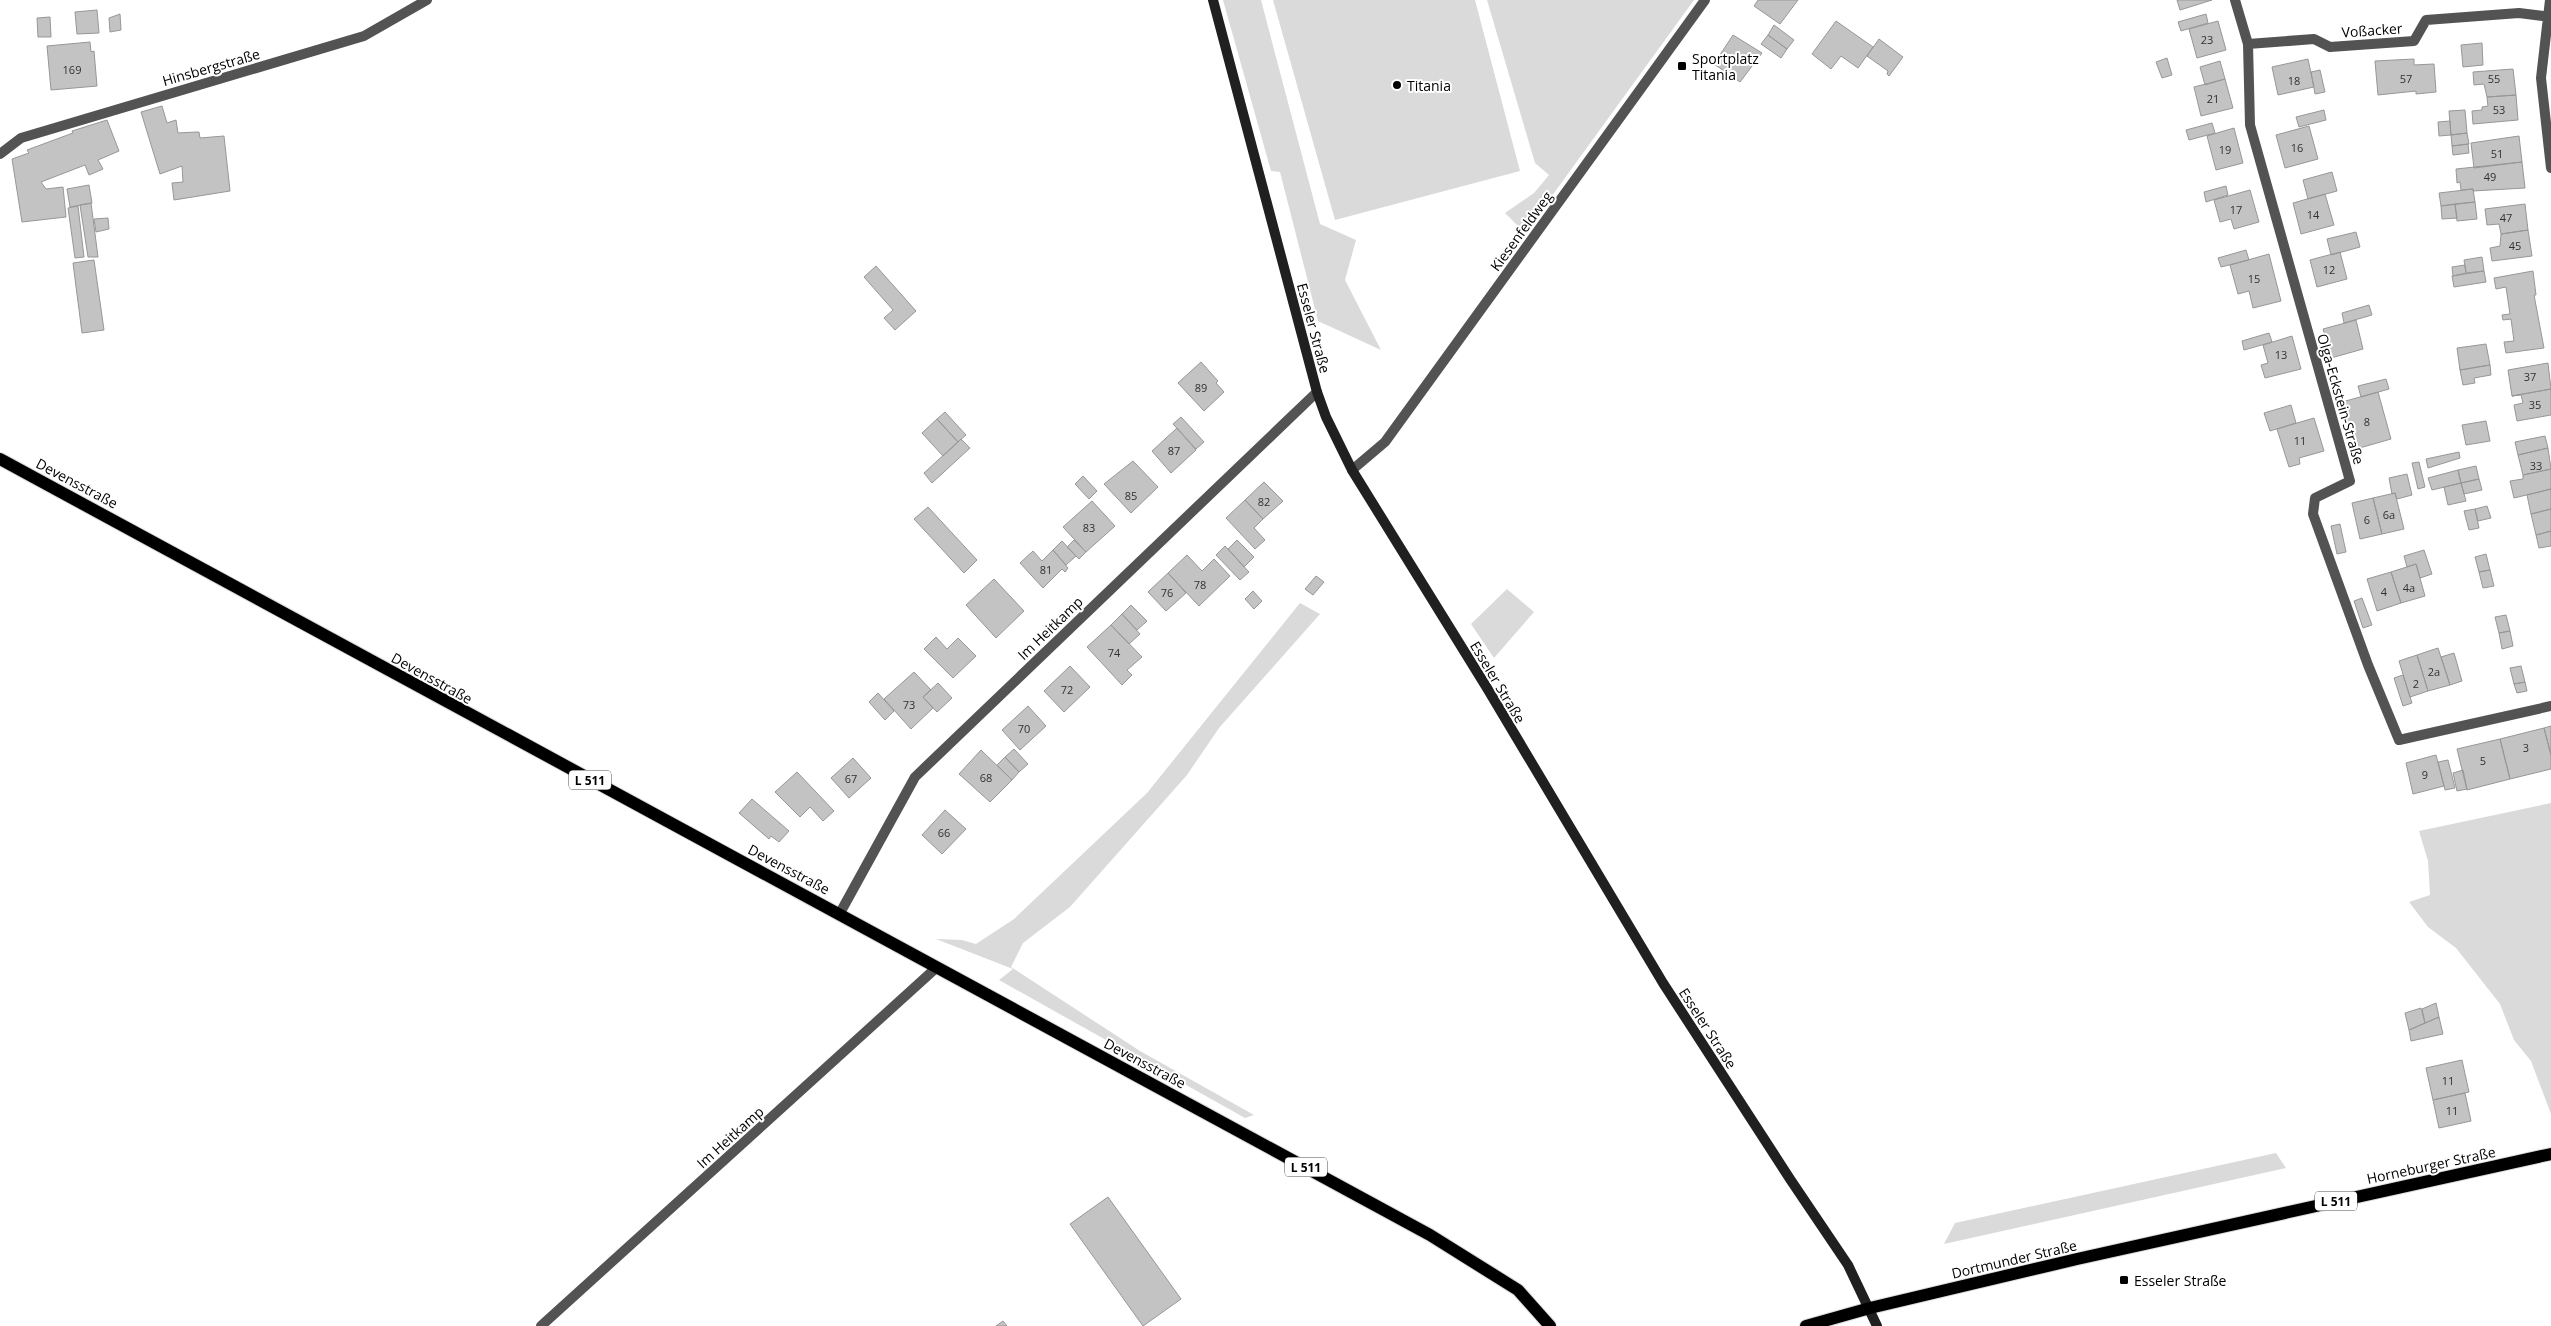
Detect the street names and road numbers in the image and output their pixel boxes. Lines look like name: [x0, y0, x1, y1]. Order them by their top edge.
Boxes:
street label: Voßacker: [2341, 18, 2403, 42]
street label: Hinsbergstraße: [160, 44, 262, 90]
street label: Kiesenfeldweg: [1486, 187, 1557, 275]
street label: Esseler Straße: [1293, 281, 1335, 375]
street label: Olga-Eckstein-Straße: [2313, 331, 2369, 467]
street label: Devensstraße: [33, 454, 121, 513]
street label: Im Heitkamp: [1013, 592, 1087, 664]
street label: Esseler Straße: [1466, 637, 1530, 727]
street label: Devensstraße: [388, 648, 476, 708]
road number: L 511: [569, 770, 611, 790]
street label: Devensstraße: [745, 840, 833, 899]
street label: Esseler Straße: [1675, 984, 1741, 1072]
street label: Devensstraße: [1101, 1034, 1189, 1093]
street label: Im Heitkamp: [692, 1102, 768, 1172]
street label: Horneburger Straße: [2365, 1142, 2497, 1188]
road number: L 511: [1285, 1158, 1327, 1176]
road number: L 511: [2315, 1192, 2357, 1210]
street label: Dortmunder Straße: [1950, 1235, 2079, 1283]

